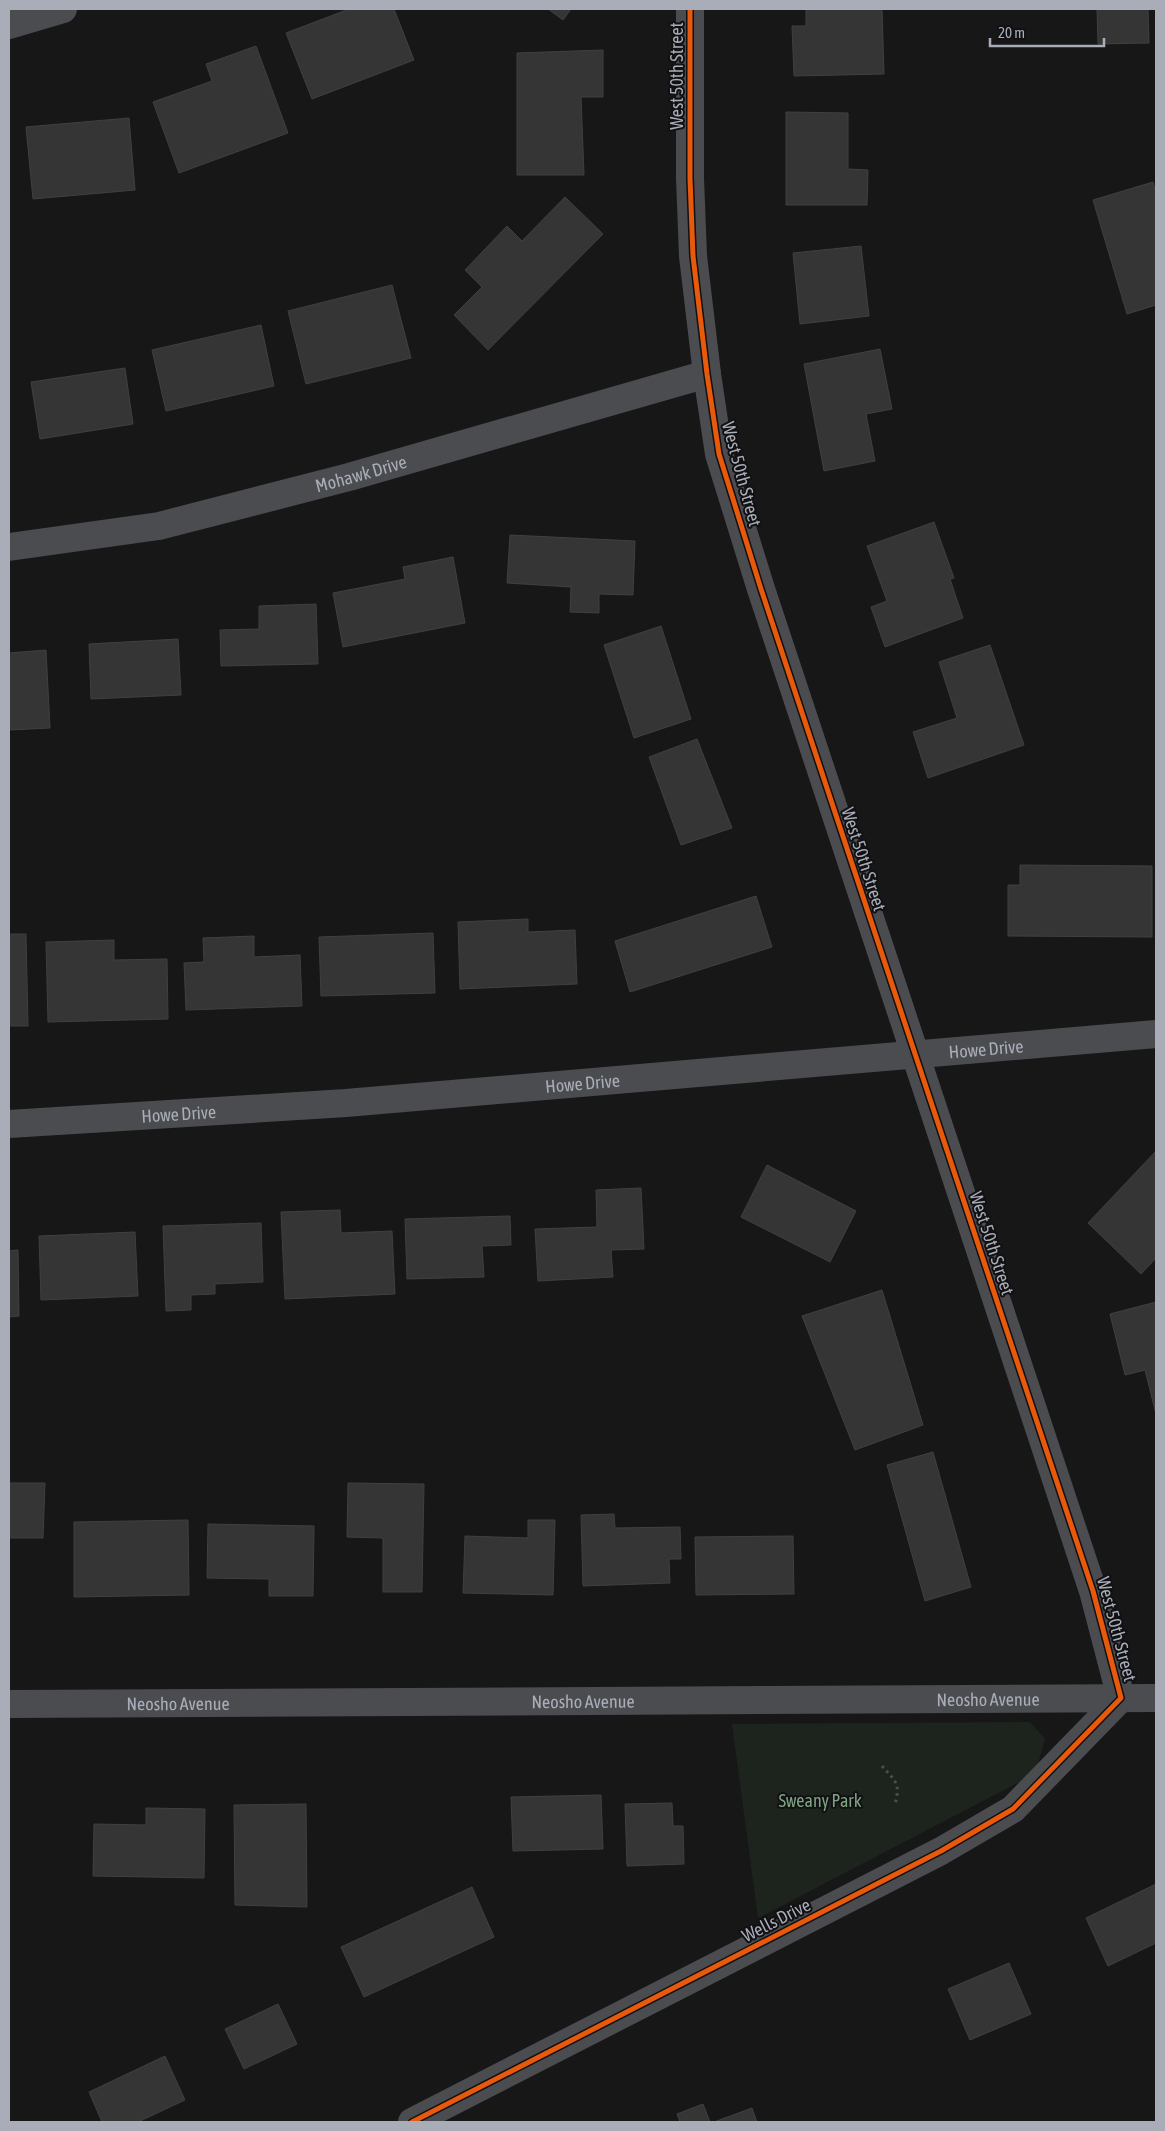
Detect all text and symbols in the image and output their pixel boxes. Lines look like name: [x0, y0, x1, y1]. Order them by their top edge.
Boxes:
scale bar: [990, 15, 1104, 47]
street label: West 50th Street: [666, 22, 687, 130]
text: 20 m: [998, 24, 1025, 41]
street label: West 50th Street: [718, 419, 766, 529]
street label: Mohawk Drive: [313, 451, 409, 496]
street label: West 50th Street: [837, 805, 891, 913]
street label: Howe Drive: [948, 1035, 1024, 1062]
street label: Howe Drive: [544, 1069, 621, 1096]
street label: Howe Drive: [141, 1101, 217, 1126]
street label: West 50th Street: [965, 1189, 1019, 1297]
street label: West 50th Street: [1093, 1574, 1141, 1684]
street label: Neosho Avenue: [936, 1688, 1040, 1710]
street label: Neosho Avenue: [531, 1690, 635, 1712]
street label: Neosho Avenue: [126, 1692, 230, 1714]
park label: Sweany Park: [778, 1790, 862, 1811]
street label: Wells Drive: [738, 1894, 814, 1946]

